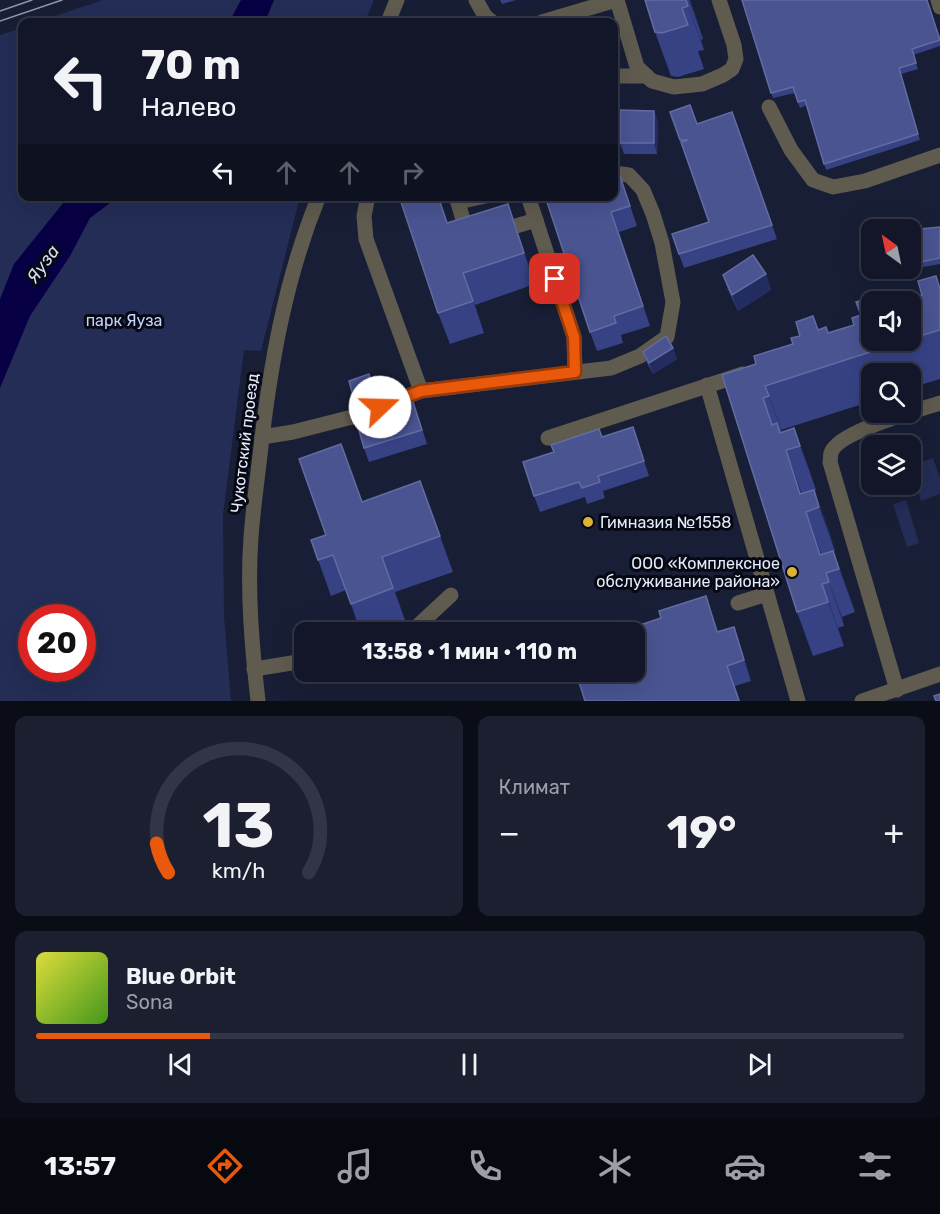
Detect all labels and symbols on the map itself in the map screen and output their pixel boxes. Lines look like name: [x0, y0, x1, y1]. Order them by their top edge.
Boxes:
north arrow: [861, 219, 921, 279]
water label: Яуза: [22, 240, 64, 287]
pin: [529, 253, 580, 304]
park label: парк Яуза: [86, 311, 162, 330]
street label: Чукотский проезд: [227, 372, 263, 514]
position arrow: [348, 375, 412, 439]
place label: Гимназия №1558: [600, 513, 731, 532]
marker: Гимназия №1558: [581, 515, 595, 529]
place label: ООО «Комплексное обслуживание района»: [596, 554, 780, 591]
marker: ООО «Комплексное обслуживание района»: [785, 565, 799, 579]
speed limit sign: 20: [18, 604, 96, 682]

